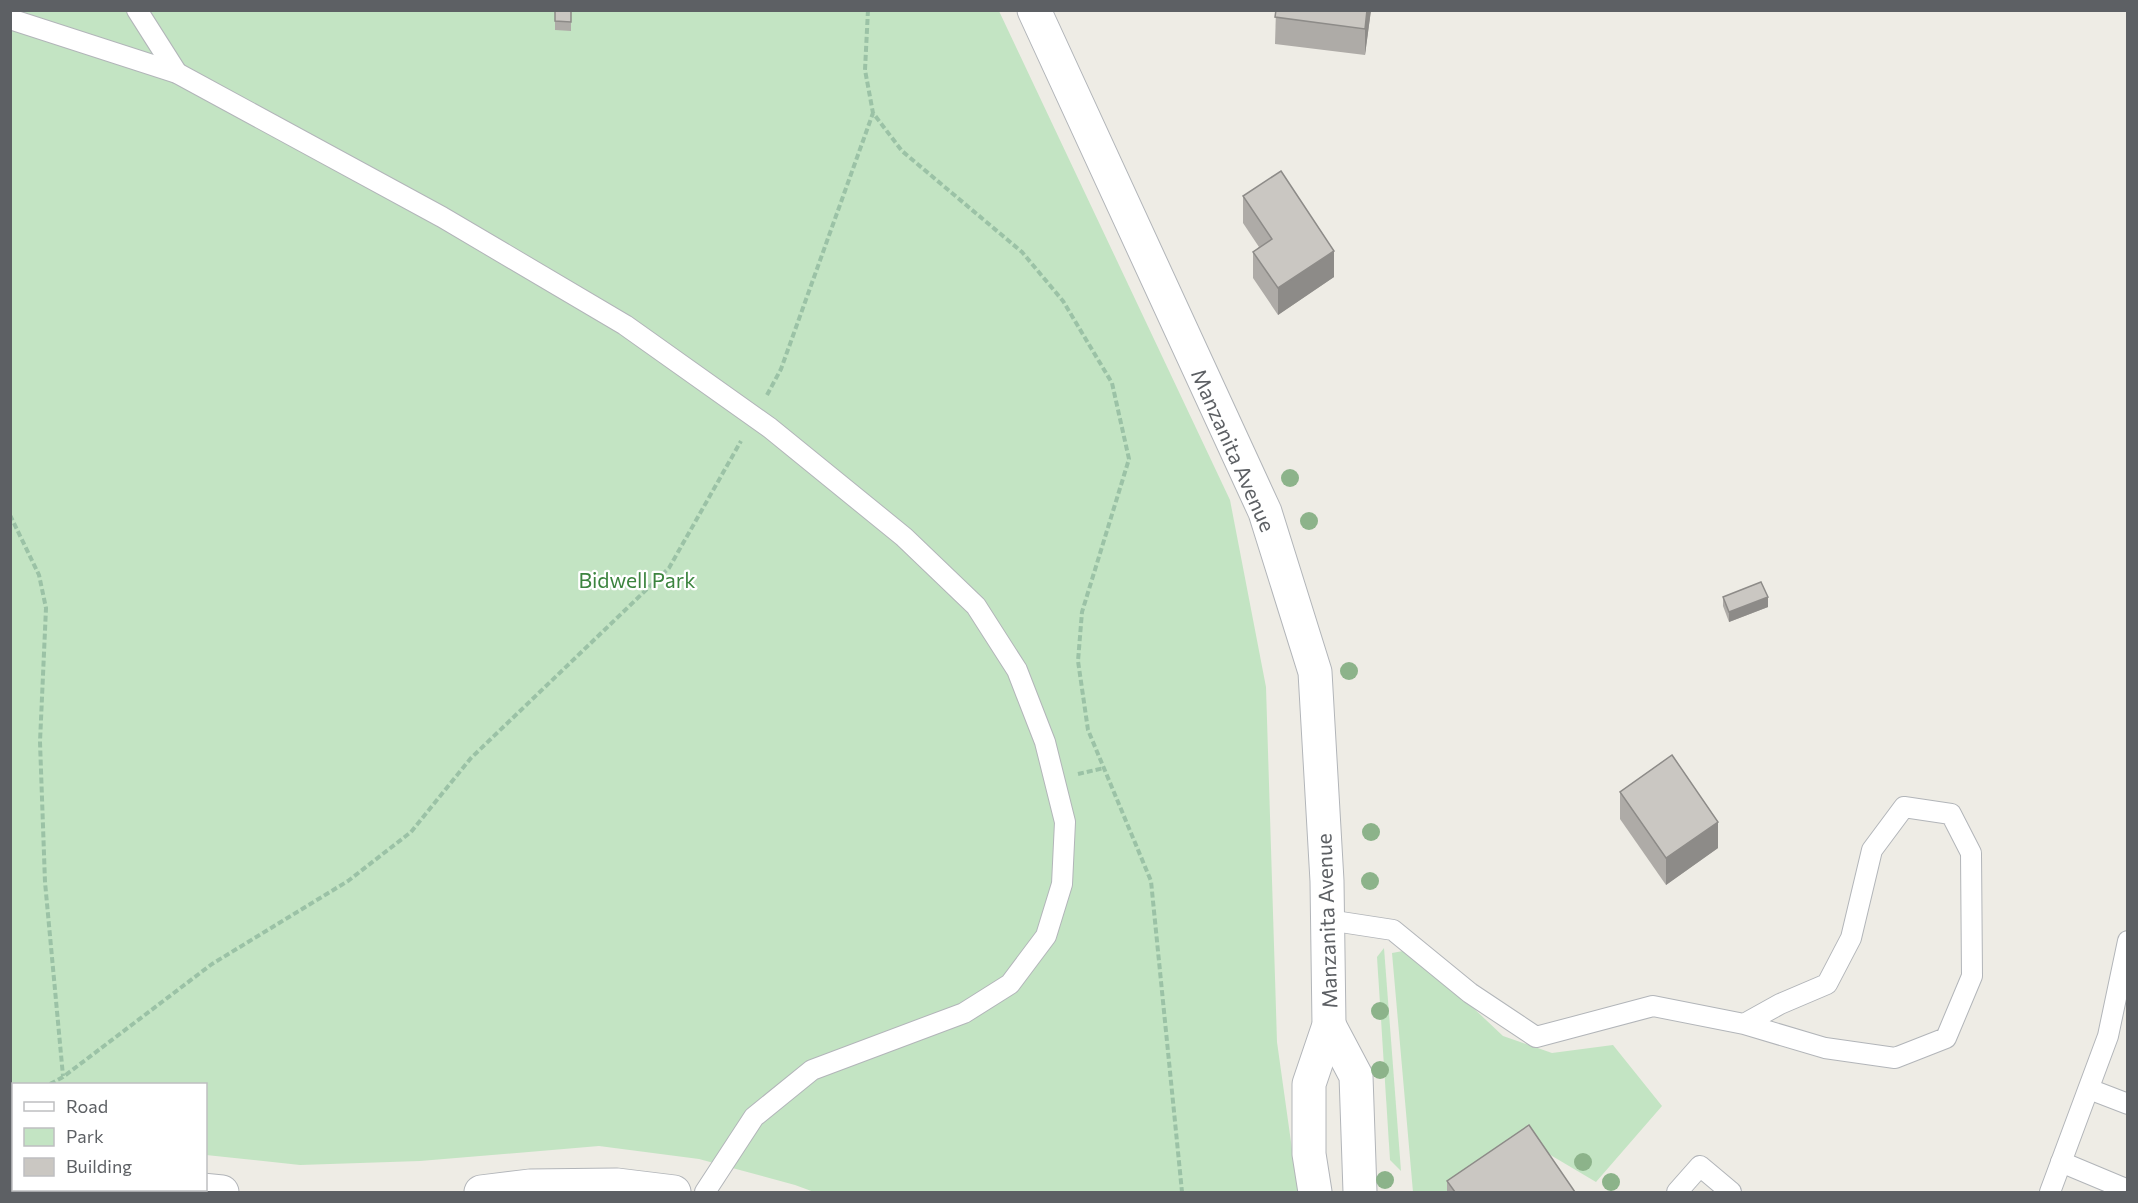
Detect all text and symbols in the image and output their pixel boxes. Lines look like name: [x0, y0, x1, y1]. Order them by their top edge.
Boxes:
street label: Manzanita Avenue: [1187, 365, 1281, 535]
park label: Bidwell Park: [578, 567, 696, 592]
street label: Manzanita Avenue: [1310, 833, 1342, 1009]
legend: [12, 1083, 207, 1191]
text: Road: [66, 1095, 108, 1117]
text: Park: [66, 1125, 104, 1147]
text: Building: [66, 1155, 132, 1177]

